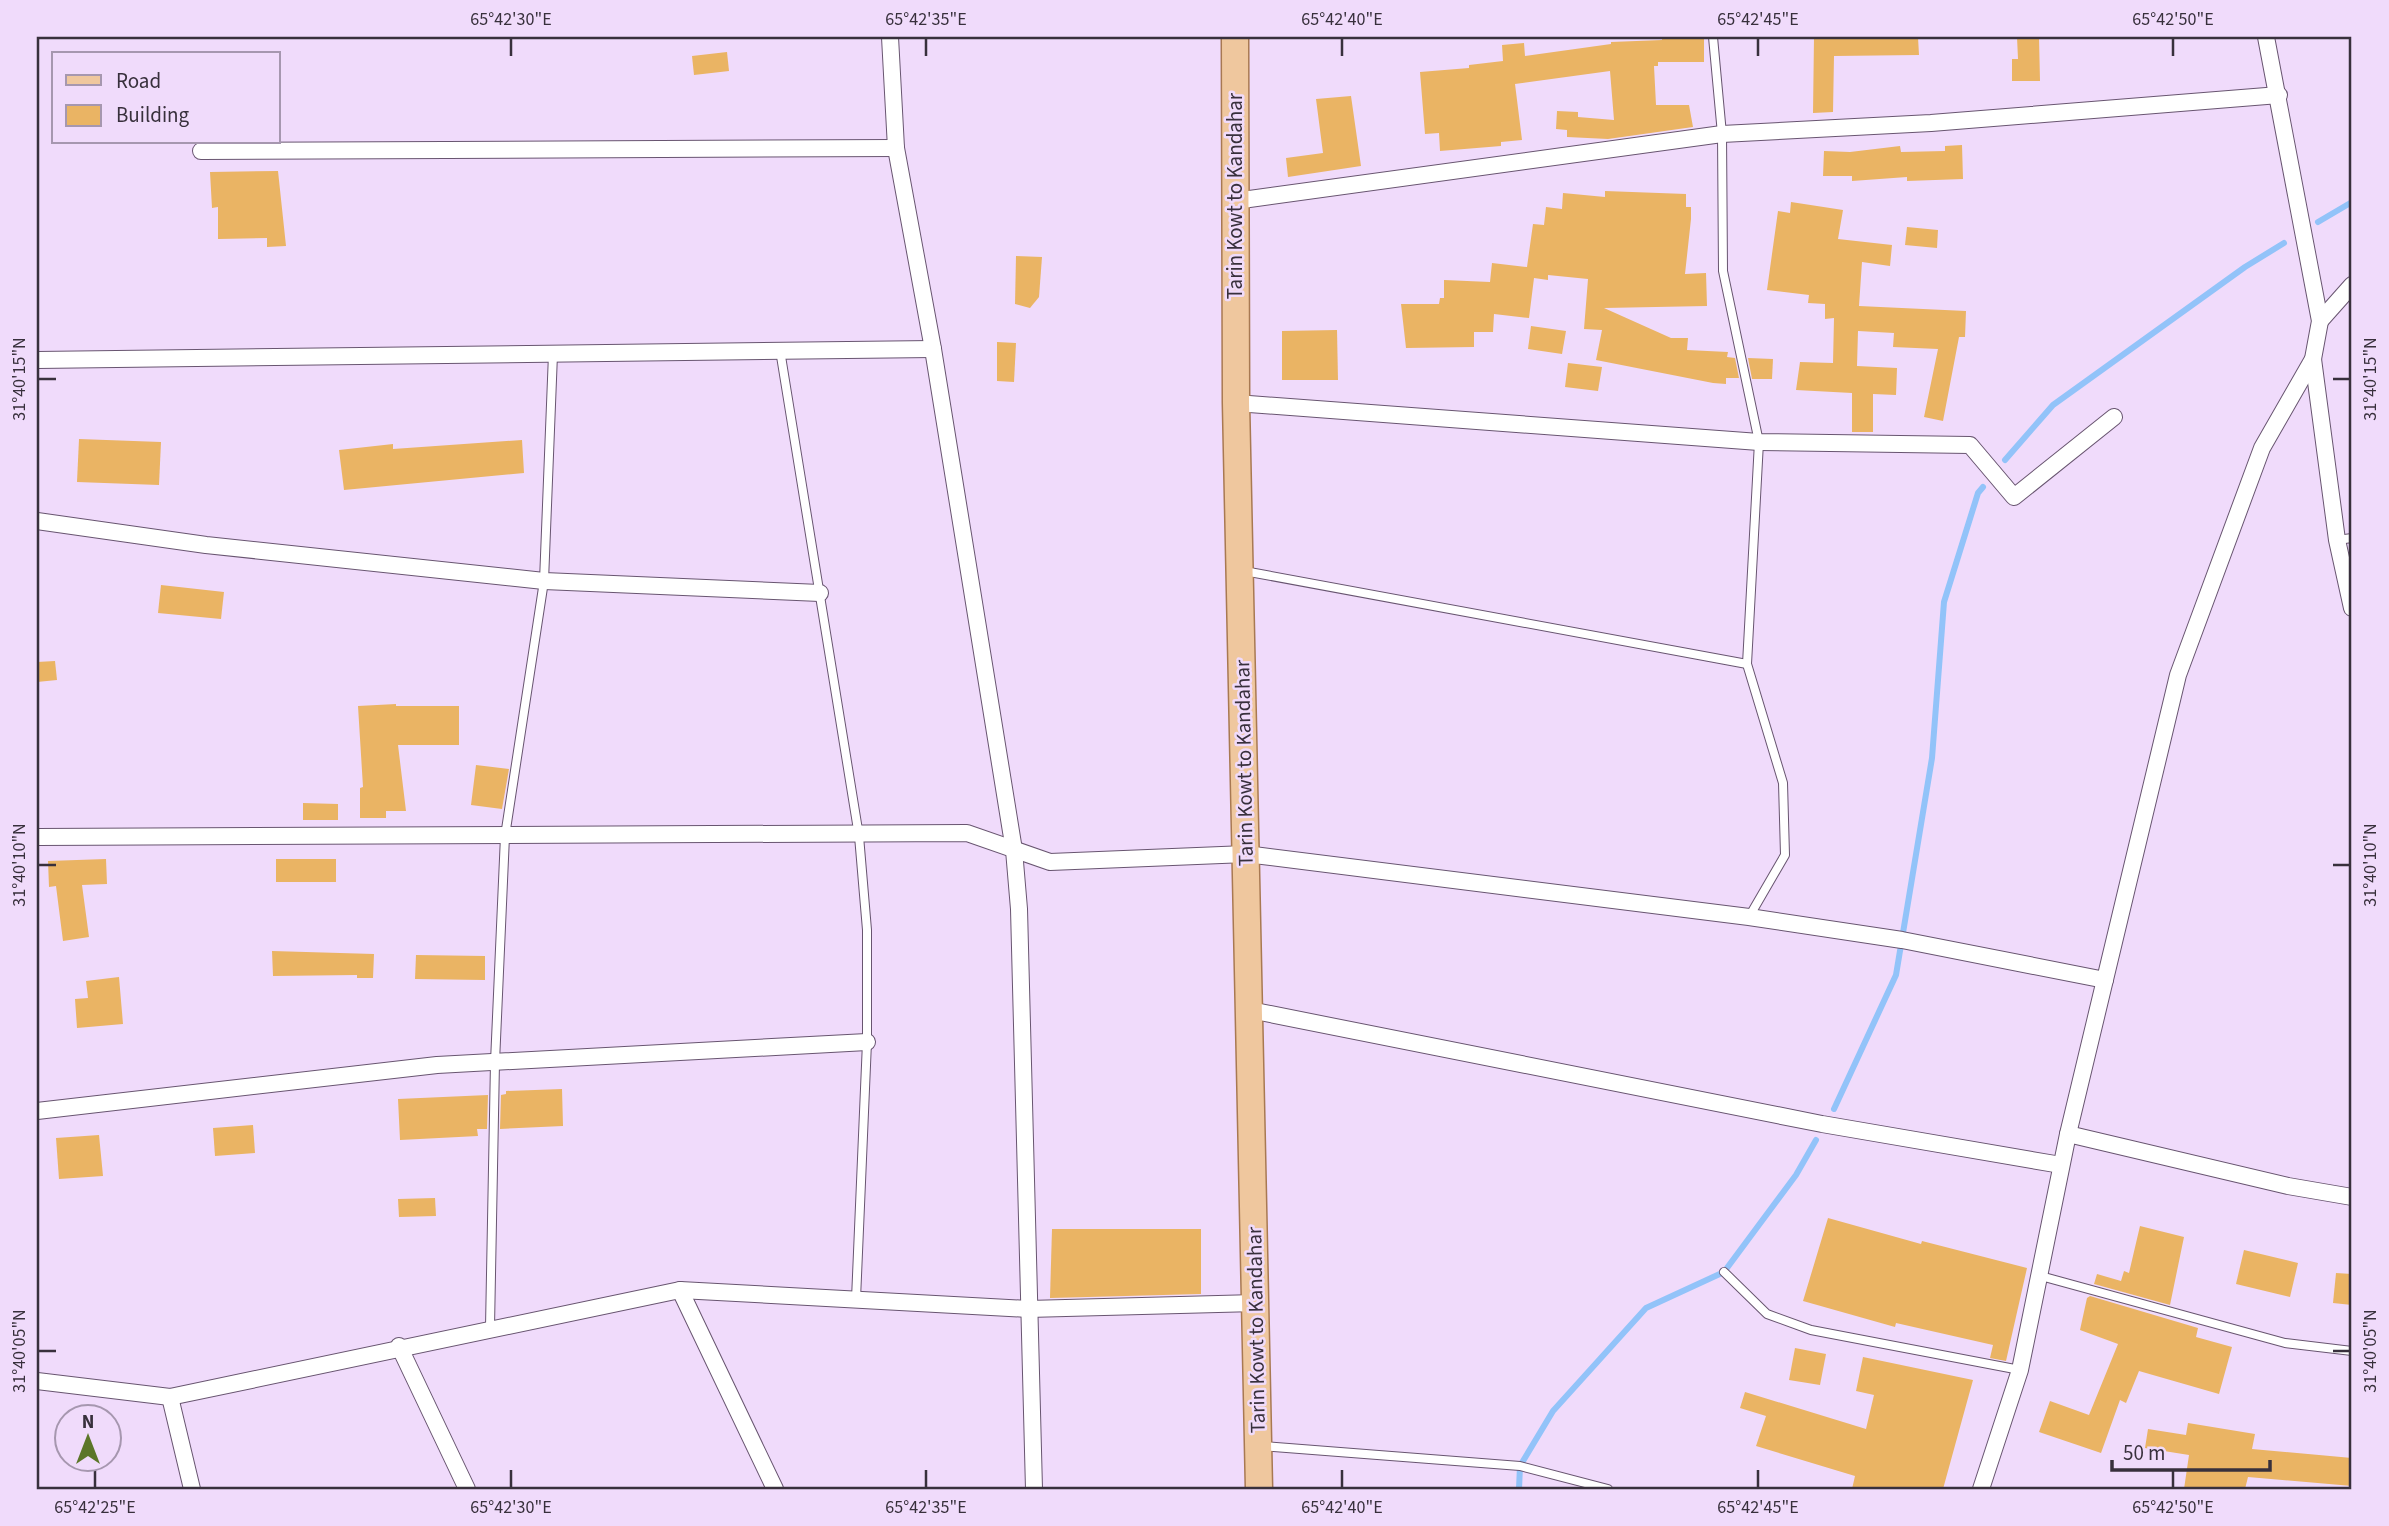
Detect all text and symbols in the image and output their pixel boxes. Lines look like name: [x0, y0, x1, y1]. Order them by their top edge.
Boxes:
text: 65°42'30"E: [470, 7, 552, 32]
text: 65°42'35"E: [885, 7, 967, 32]
text: 65°42'40"E: [1301, 7, 1383, 32]
text: 65°42'45"E: [1717, 7, 1799, 32]
text: 65°42'50"E: [2132, 7, 2214, 32]
legend: [52, 52, 280, 144]
text: Road: [116, 66, 161, 96]
street label: Tarin Kowt to Kandahar: [1220, 92, 1250, 299]
text: Building: [116, 100, 190, 130]
text: 31°40'15"N: [7, 337, 32, 421]
text: 31°40'15"N: [2358, 337, 2383, 421]
street label: Tarin Kowt to Kandahar: [1227, 659, 1261, 866]
text: 31°40'10"N: [7, 823, 32, 907]
text: 31°40'10"N: [2358, 823, 2383, 907]
street label: Tarin Kowt to Kandahar: [1239, 1226, 1273, 1433]
text: 31°40'05"N: [7, 1309, 32, 1393]
text: 31°40'05"N: [2358, 1309, 2383, 1393]
north arrow: [52, 1404, 122, 1474]
text: N: [82, 1409, 94, 1436]
scale bar: [2112, 1428, 2270, 1472]
text: 50 m: [2123, 1438, 2165, 1468]
text: 65°42'25"E: [54, 1495, 136, 1520]
text: 65°42'30"E: [470, 1495, 552, 1520]
text: 65°42'35"E: [885, 1495, 967, 1520]
text: 65°42'40"E: [1301, 1495, 1383, 1520]
text: 65°42'45"E: [1717, 1495, 1799, 1520]
text: 65°42'50"E: [2132, 1495, 2214, 1520]

